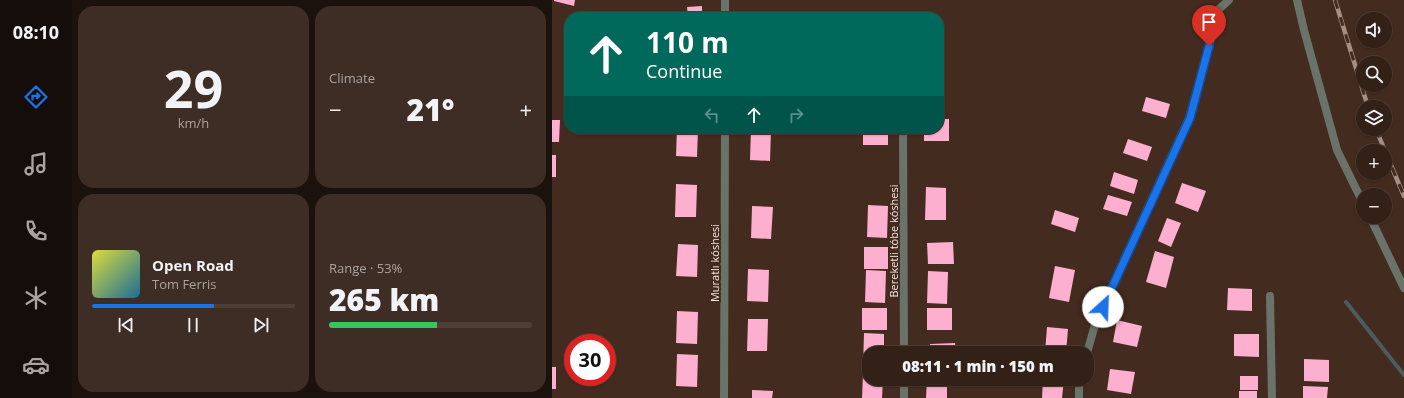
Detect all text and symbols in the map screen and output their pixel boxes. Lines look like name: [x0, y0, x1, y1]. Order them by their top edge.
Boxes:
pin: [1192, 5, 1226, 46]
icon: arrive: [1198, 11, 1220, 33]
map controls: [1356, 12, 1392, 224]
button: sound: [1356, 12, 1392, 48]
text: 08:10: [13, 20, 59, 44]
text: 110 m: [646, 23, 729, 61]
icon: ahead: [580, 28, 632, 80]
text: 29: [164, 52, 223, 123]
button: search: [1356, 56, 1392, 92]
text: Continue: [646, 59, 722, 83]
text: Climate: [329, 69, 375, 87]
icon: directions: [22, 83, 50, 111]
text: 21°: [407, 89, 454, 130]
text: −: [329, 94, 342, 124]
text: +: [519, 94, 532, 124]
button: layers: [1356, 100, 1392, 136]
icon: left: [701, 104, 723, 126]
icon: ahead: [743, 104, 765, 126]
icon: right: [785, 104, 807, 126]
text: km/h: [178, 114, 209, 132]
button: +: [1356, 144, 1392, 180]
icon: music: [22, 150, 50, 178]
street label: Bereketli tóbe kóshesi: [886, 184, 901, 298]
button: −: [1356, 188, 1392, 224]
icon: phone: [22, 217, 50, 245]
street label: Muratlı kóshesi: [707, 224, 722, 302]
text: Open Road: [152, 255, 234, 275]
text: Range · 53%: [329, 259, 402, 277]
text: Tom Ferris: [152, 275, 217, 293]
text: 265 km: [329, 279, 439, 320]
icon: climate: [22, 284, 50, 312]
position arrow: [1082, 286, 1124, 328]
icon: previous: [115, 314, 137, 336]
icon: pause: [182, 314, 204, 336]
icon: next: [250, 314, 272, 336]
speed limit sign: 30: [564, 334, 616, 386]
icon: car: [22, 351, 50, 379]
text: 08:11 · 1 min · 150 m: [902, 356, 1054, 376]

